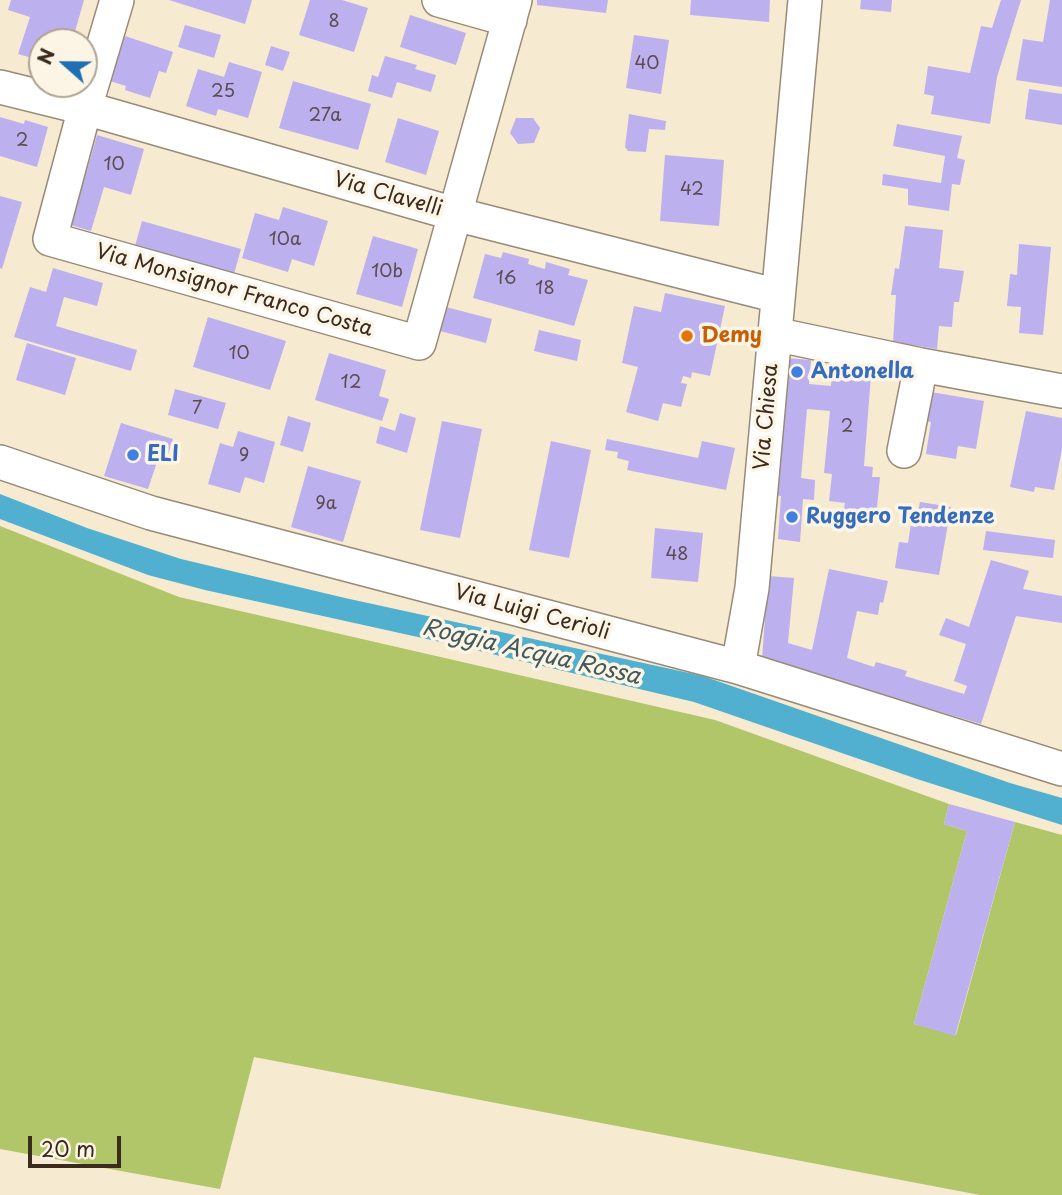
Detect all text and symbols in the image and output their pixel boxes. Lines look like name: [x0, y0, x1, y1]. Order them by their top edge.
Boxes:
house number: 8: [328, 11, 340, 33]
north arrow: [28, 28, 98, 98]
text: N: [29, 44, 61, 68]
house number: 40: [634, 53, 660, 75]
house number: 25: [211, 81, 235, 103]
house number: 27a: [309, 105, 341, 127]
house number: 2: [16, 130, 28, 152]
house number: 10: [103, 154, 125, 176]
street label: Via Clavelli: [331, 167, 445, 223]
house number: 42: [680, 179, 704, 201]
house number: 10a: [269, 229, 301, 251]
street label: Via Monsignor Franco Costa: [93, 239, 375, 343]
house number: 10b: [371, 261, 403, 283]
house number: 16: [496, 268, 516, 290]
house number: 18: [535, 278, 555, 300]
place label: Demy: [701, 323, 762, 349]
marker: Demy: [679, 328, 695, 344]
house number: 10: [228, 343, 250, 365]
place label: Antonella: [811, 359, 914, 385]
street label: Via Chiesa: [750, 363, 784, 471]
marker: Antonella: [789, 364, 805, 380]
house number: 12: [341, 372, 361, 394]
house number: 7: [192, 398, 202, 420]
house number: 2: [841, 416, 853, 438]
place label: ELI: [147, 442, 179, 468]
house number: 9: [239, 445, 249, 467]
marker: ELI: [125, 447, 141, 463]
house number: 9a: [315, 493, 337, 515]
place label: Ruggero Tendenze: [806, 504, 994, 530]
marker: Ruggero Tendenze: [784, 509, 800, 525]
house number: 48: [665, 544, 689, 566]
street label: Via Luigi Cerioli: [451, 580, 613, 646]
water label: Roggia Acqua Rossa: [419, 614, 643, 692]
scale bar: [32, 1122, 124, 1166]
text: 20 m: [41, 1132, 95, 1164]

